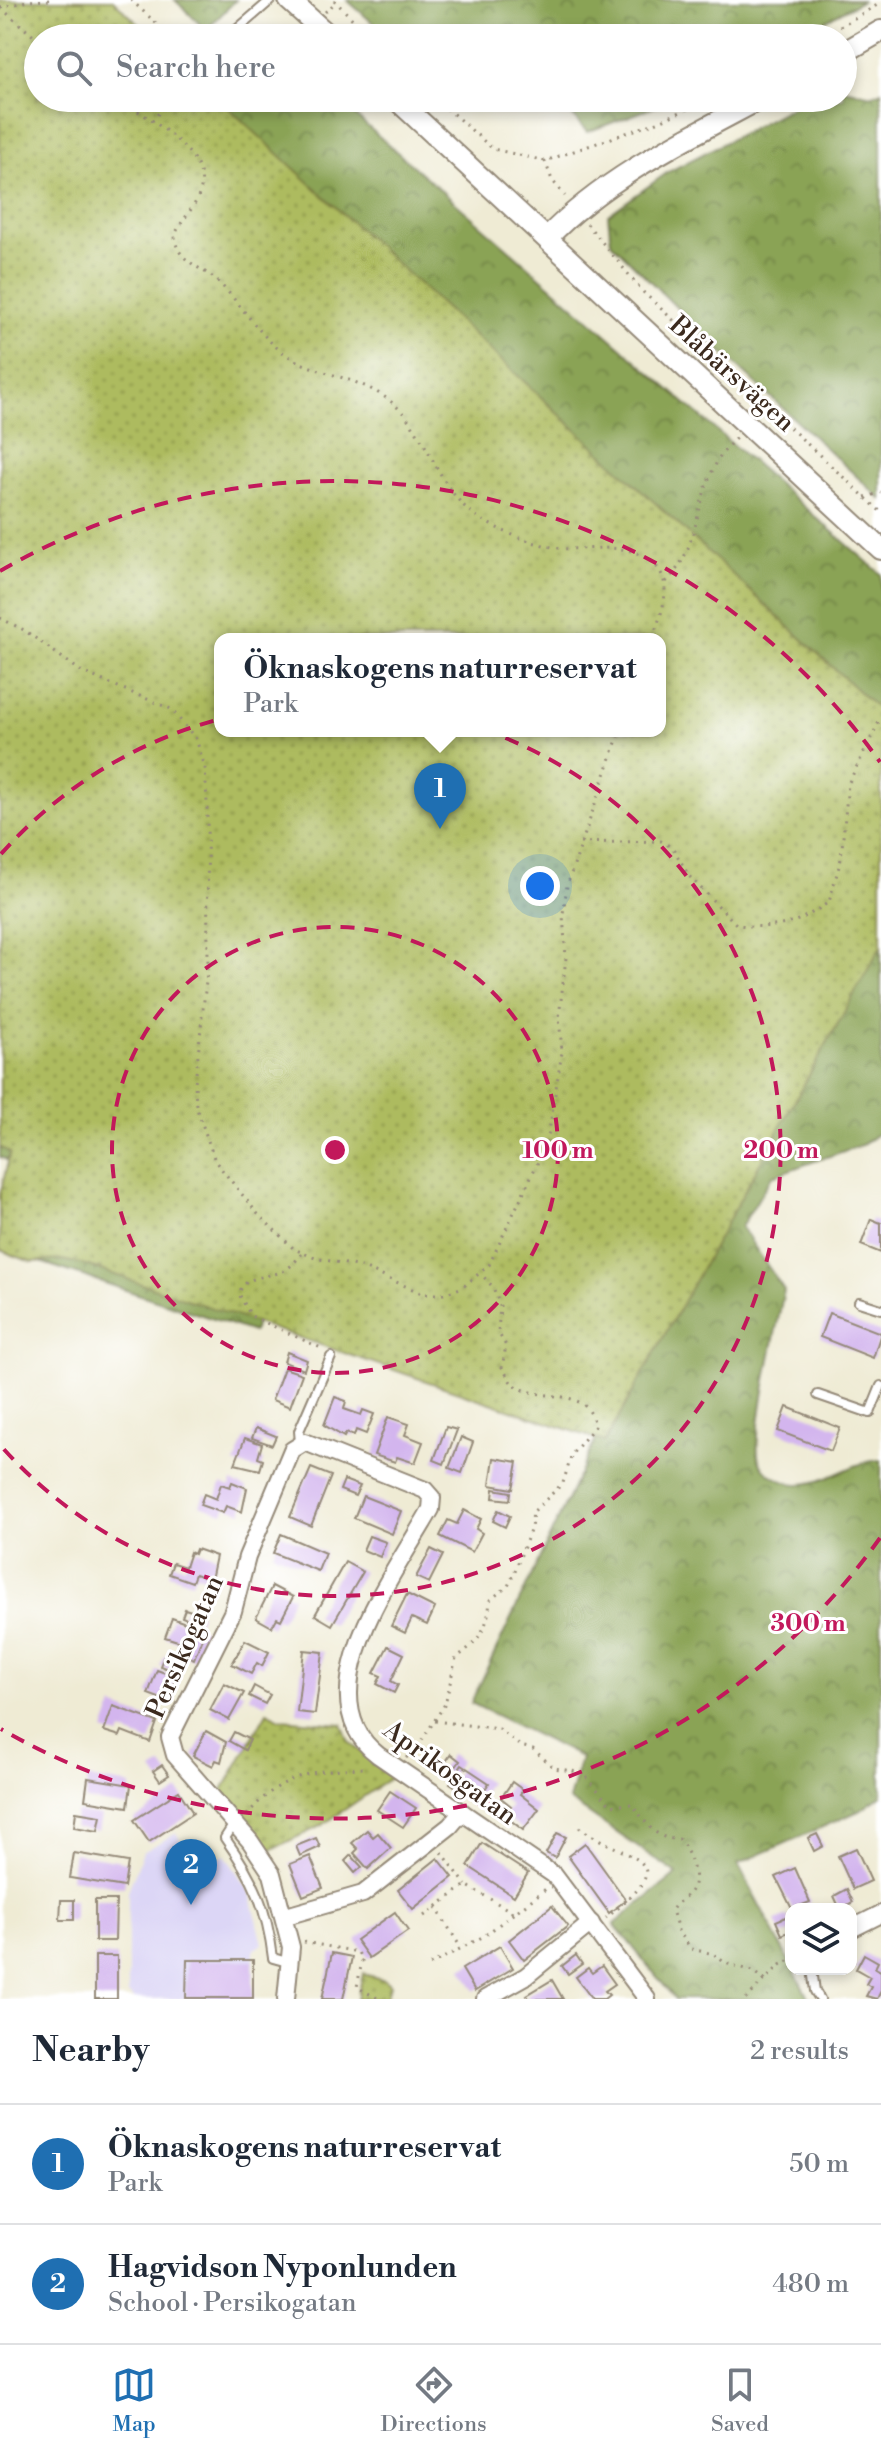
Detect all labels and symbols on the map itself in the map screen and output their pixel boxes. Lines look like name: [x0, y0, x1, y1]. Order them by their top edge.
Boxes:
street label: Blåbärsvägen: [662, 309, 801, 439]
pin: 1: [414, 763, 466, 829]
your location: [520, 866, 560, 906]
centre of rings: [321, 1136, 349, 1164]
text: 100 m: [522, 1136, 594, 1166]
text: 200 m: [743, 1136, 819, 1166]
street label: Persikogatan: [139, 1571, 231, 1723]
text: 300 m: [770, 1609, 846, 1639]
street label: Aprikosgatan: [376, 1713, 523, 1832]
pin: 2: [165, 1839, 217, 1905]

